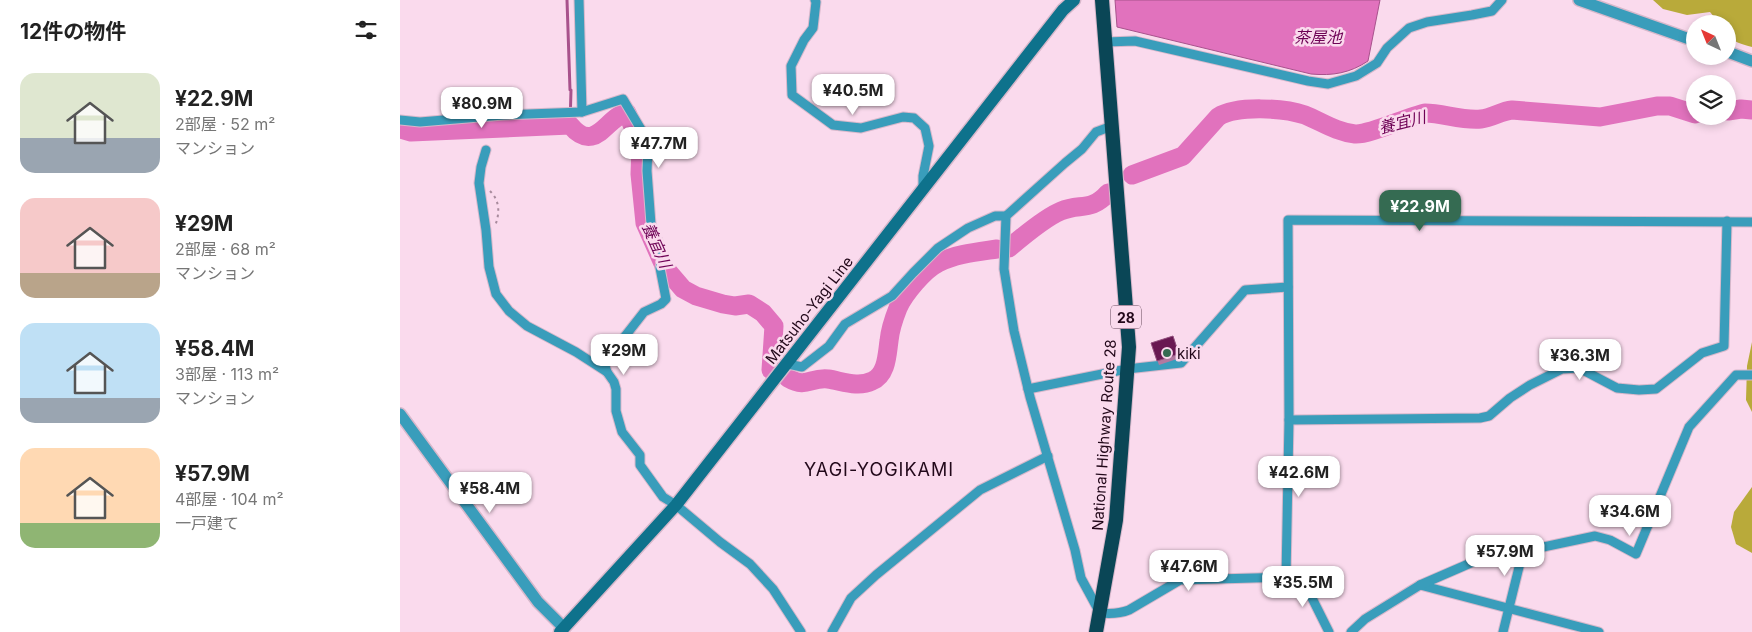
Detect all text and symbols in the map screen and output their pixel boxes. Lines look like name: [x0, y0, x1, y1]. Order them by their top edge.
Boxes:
north arrow: [1686, 15, 1736, 65]
map controls: [1686, 15, 1736, 125]
icon: filters: [352, 16, 380, 44]
text: 12件の物件: [20, 19, 126, 44]
water label: 茶屋池: [1294, 27, 1344, 47]
pin: ¥40.5M: [812, 74, 894, 116]
button: layers: [1686, 75, 1736, 125]
text: ¥40.5M: [823, 80, 883, 100]
text: ¥22.9M: [175, 86, 253, 111]
pin: ¥80.9M: [441, 86, 523, 129]
icon: home: [60, 93, 120, 153]
text: ¥80.9M: [452, 93, 512, 113]
water label: 養宜川: [1376, 106, 1430, 138]
text: 2部屋 · 52 m²: [175, 114, 275, 134]
pin: ¥47.7M: [618, 126, 700, 169]
text: ¥47.7M: [631, 133, 687, 153]
text: マンション: [175, 138, 255, 158]
pin: ¥22.9M: [1379, 190, 1461, 232]
text: ¥22.9M: [1390, 196, 1450, 216]
text: ¥29M: [175, 211, 233, 236]
icon: home: [60, 218, 120, 278]
water label: 養宜川: [638, 219, 677, 273]
text: 2部屋 · 68 m²: [175, 239, 276, 259]
street label: Matsuho-Yagi Line: [761, 252, 857, 368]
text: マンション: [175, 263, 255, 283]
road number: 28: [1111, 306, 1141, 328]
pin: ¥29M: [594, 334, 654, 376]
text: ¥58.4M: [175, 336, 254, 361]
pin: ¥36.3M: [1539, 338, 1621, 381]
street label: National Highway Route 28: [1088, 339, 1120, 531]
text: ¥29M: [602, 340, 646, 360]
icon: home: [60, 343, 120, 403]
place label: kiki: [1177, 344, 1201, 363]
text: ¥36.3M: [1550, 345, 1610, 365]
marker: kiki: [1161, 347, 1173, 359]
text: 3部屋 · 113 m²: [175, 364, 279, 384]
text: マンション: [175, 388, 255, 408]
pin: ¥42.6M: [1258, 456, 1340, 498]
district label: YAGI-YOGIKAMI: [804, 459, 954, 480]
text: ¥57.9M: [175, 461, 250, 486]
text: ¥42.6M: [1269, 462, 1329, 482]
icon: home: [60, 468, 120, 528]
pin: ¥58.4M: [449, 472, 531, 514]
text: ¥58.4M: [460, 478, 520, 498]
text: 4部屋 · 104 m²: [175, 489, 283, 509]
pin: ¥34.6M: [1589, 494, 1671, 537]
text: ¥34.6M: [1600, 501, 1660, 521]
text: 一戸建て: [175, 513, 239, 533]
pin: ¥57.9M: [1464, 534, 1546, 577]
text: ¥57.9M: [1476, 541, 1534, 561]
pin: ¥47.6M: [1148, 550, 1230, 592]
text: ¥47.6M: [1160, 556, 1218, 576]
pin: ¥35.5M: [1262, 566, 1344, 608]
text: ¥35.5M: [1273, 572, 1333, 592]

